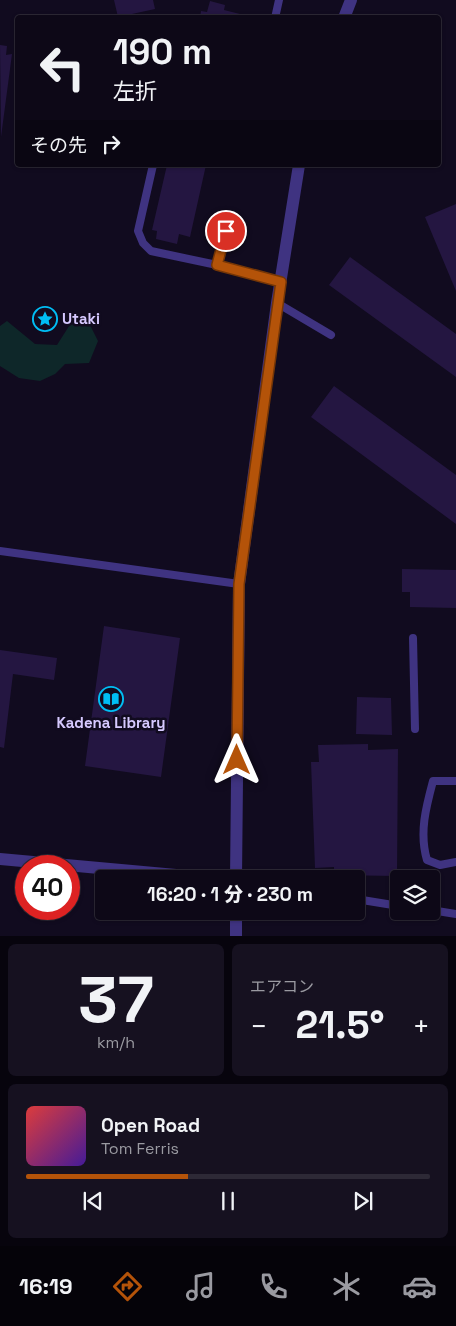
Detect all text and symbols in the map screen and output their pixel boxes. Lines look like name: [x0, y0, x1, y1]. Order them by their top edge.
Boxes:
text: 190 m: [113, 30, 212, 74]
icon: left: [30, 35, 95, 100]
text: 左折: [113, 77, 157, 105]
icon: right: [97, 130, 125, 158]
text: その先: [30, 133, 87, 158]
pin: [205, 210, 247, 252]
icon: arrive: [212, 217, 240, 245]
place icon: Utaki: [32, 306, 58, 332]
place label: Utaki: [62, 309, 100, 328]
library icon: Kadena Library: [98, 686, 124, 712]
place label: Kadena Library: [56, 713, 166, 732]
position arrow: [210, 733, 262, 785]
speed limit sign: 40: [15, 855, 80, 920]
map controls: [390, 870, 440, 920]
button: layers: [390, 870, 440, 920]
text: 16:20 · 1 分 · 230 m: [147, 882, 313, 907]
text: 37: [78, 958, 154, 1041]
text: エアコン: [250, 976, 314, 997]
text: 21.5°: [296, 1001, 384, 1049]
text: −: [250, 1008, 267, 1044]
text: +: [413, 1008, 430, 1044]
text: km/h: [97, 1032, 135, 1053]
text: Open Road: [101, 1113, 200, 1138]
text: Tom Ferris: [101, 1138, 179, 1159]
icon: previous: [79, 1187, 107, 1215]
icon: pause: [214, 1187, 242, 1215]
icon: next: [349, 1187, 377, 1215]
icon: directions: [110, 1269, 145, 1304]
icon: music: [183, 1269, 218, 1304]
icon: phone: [256, 1269, 291, 1304]
icon: climate: [329, 1269, 364, 1304]
icon: car: [402, 1269, 437, 1304]
text: 16:19: [19, 1272, 73, 1300]

